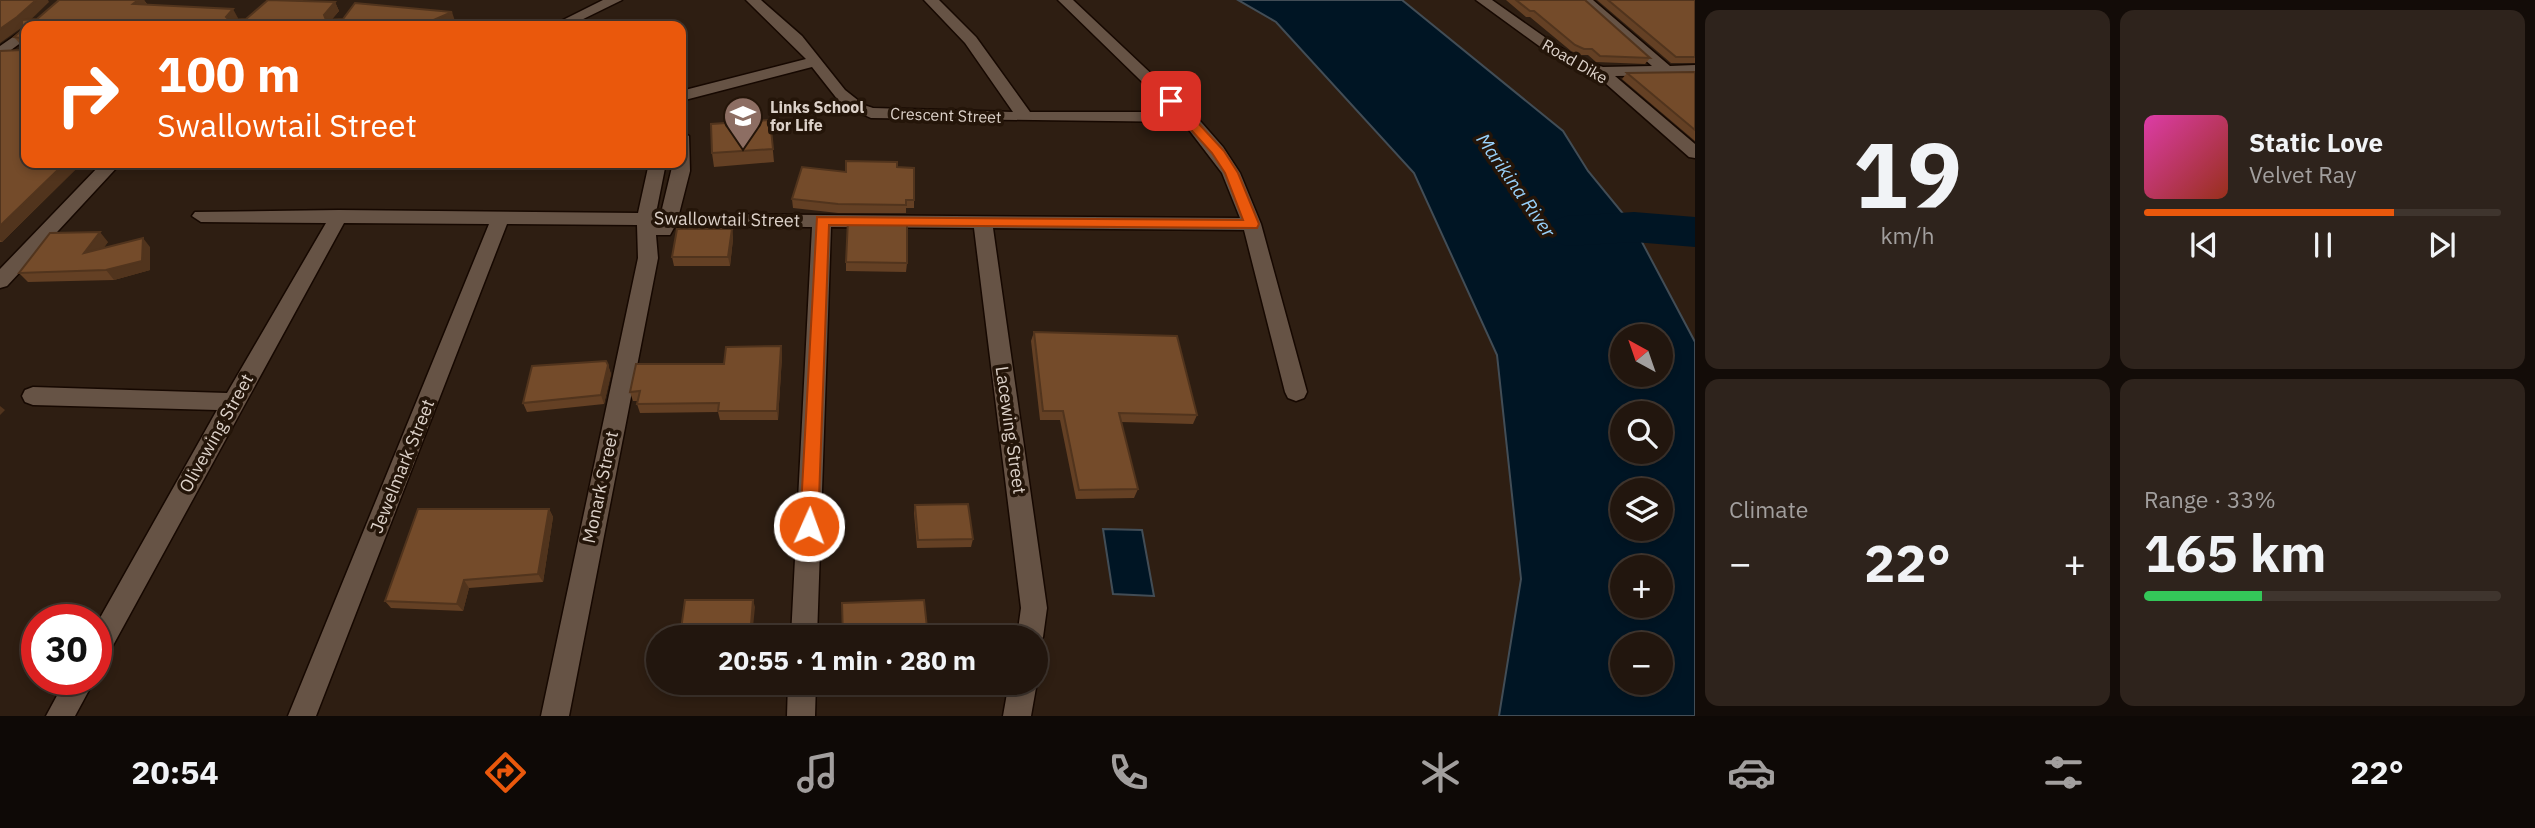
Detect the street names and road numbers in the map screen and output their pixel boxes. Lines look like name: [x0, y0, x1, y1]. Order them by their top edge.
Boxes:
street label: Road Dike: [1539, 34, 1611, 88]
street label: Crescent Street: [890, 103, 1002, 127]
street label: Swallowtail Street: [654, 206, 800, 232]
street label: Lacewing Street: [991, 365, 1031, 495]
street label: Olivewing Street: [174, 370, 258, 496]
street label: Jewelmark Street: [365, 396, 439, 536]
street label: Monark Street: [577, 429, 623, 545]

